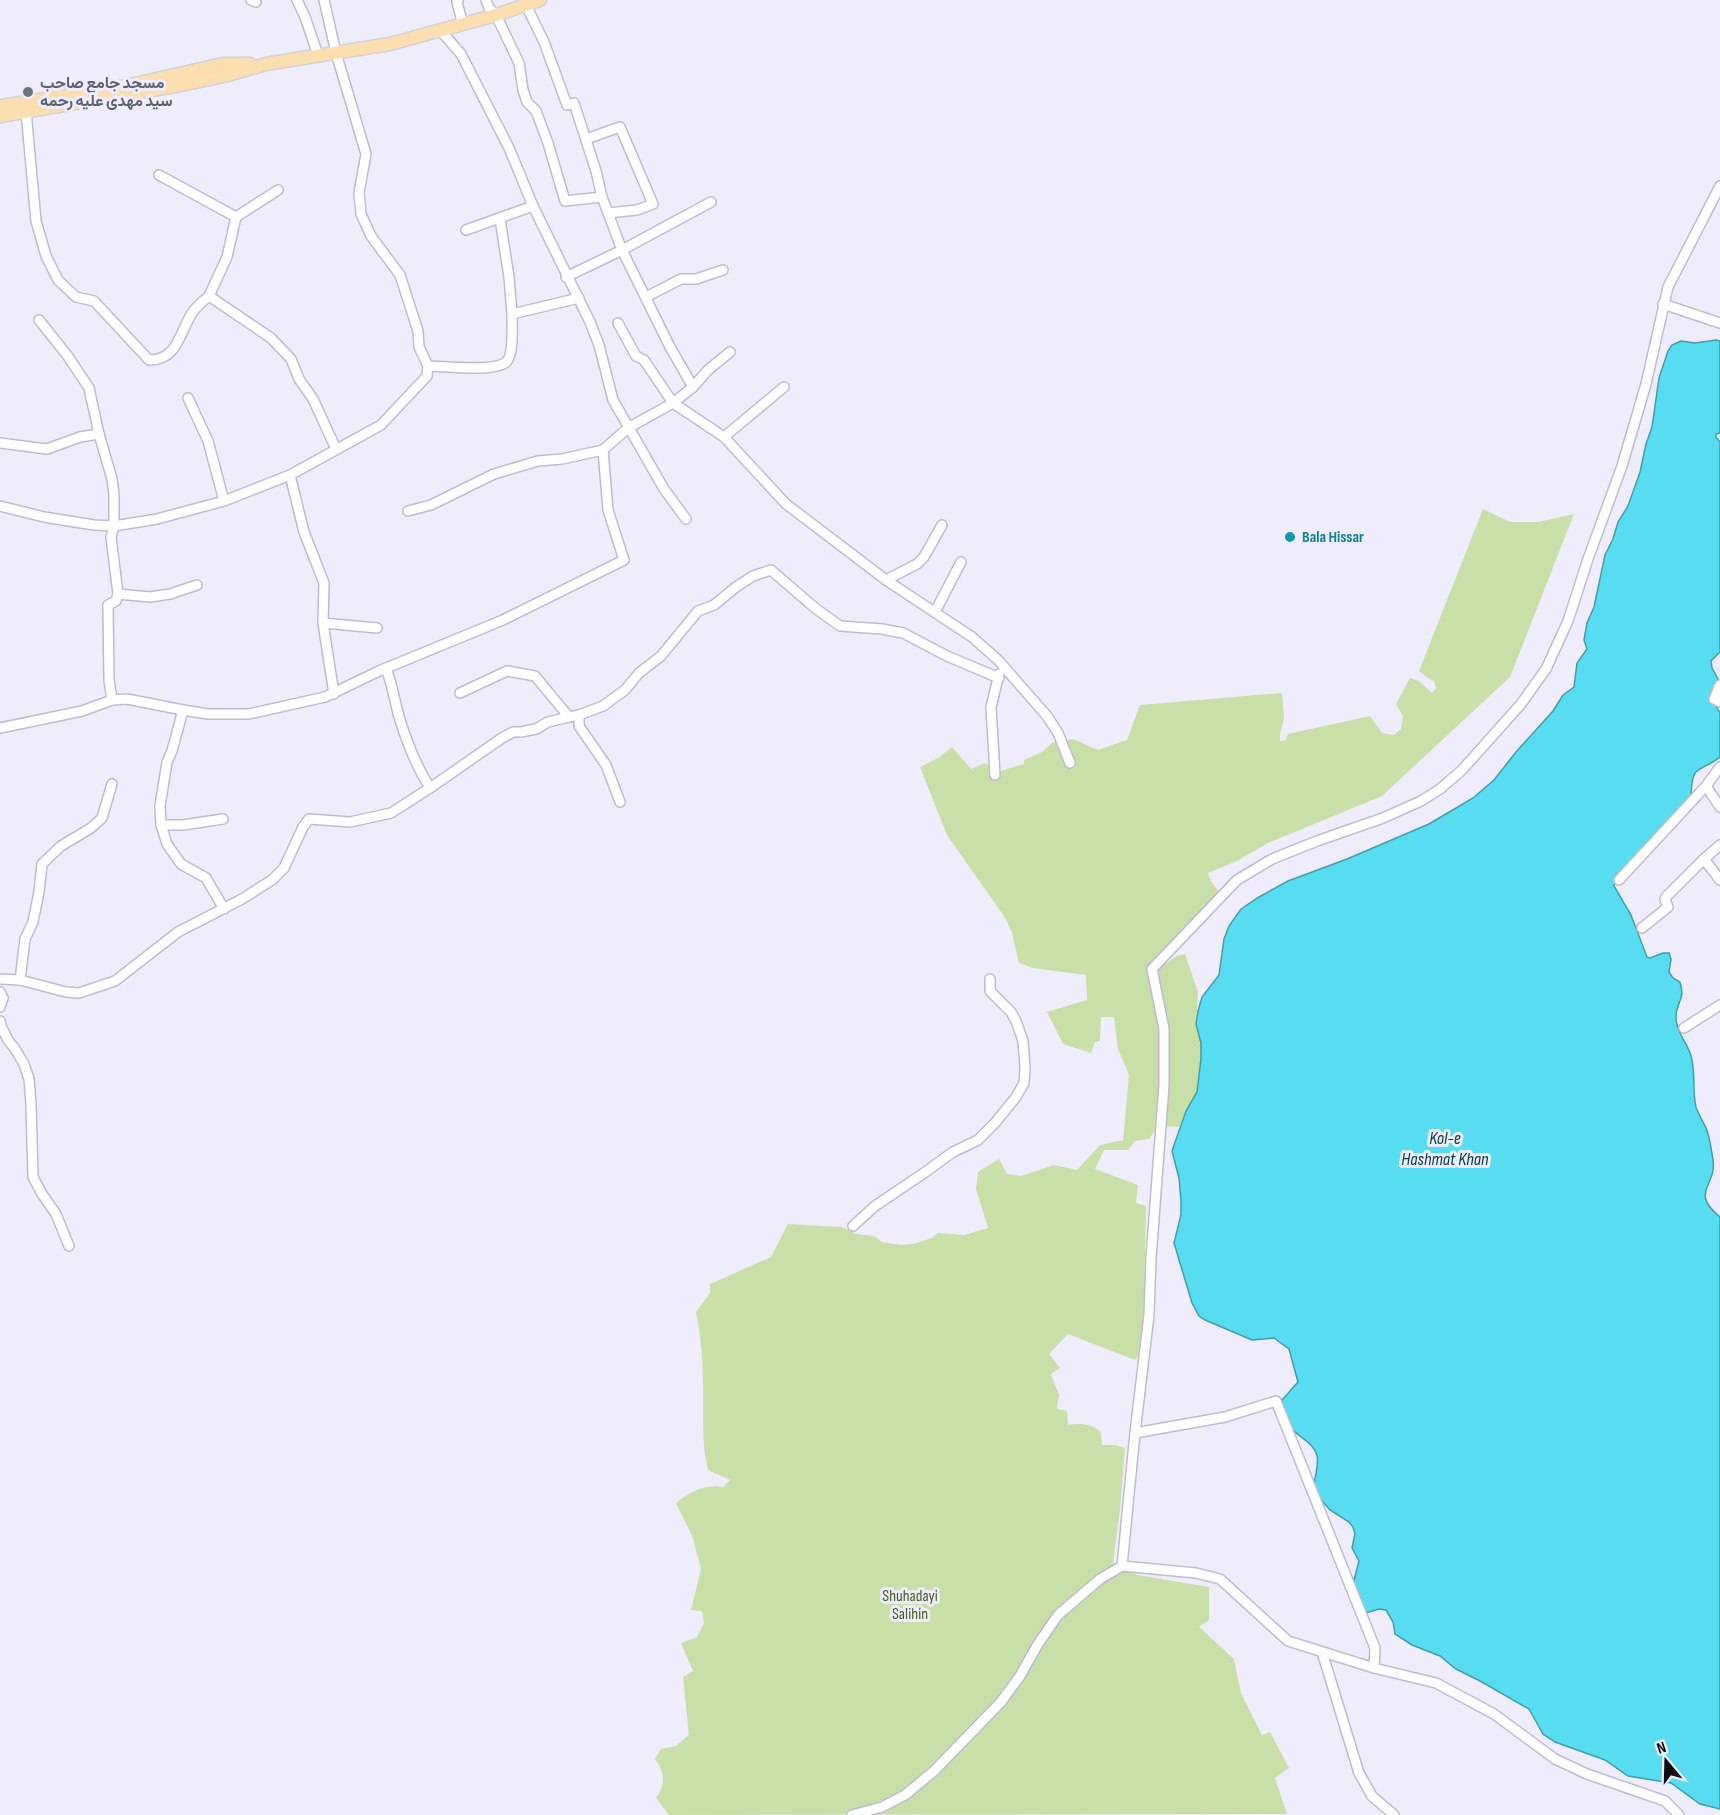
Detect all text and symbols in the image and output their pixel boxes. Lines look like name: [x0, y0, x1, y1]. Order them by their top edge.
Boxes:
place label: مسجد جامع صاحب سید مهدی علیه رحمه: [40, 74, 173, 111]
marker: مسجد جامع صاحب سید مهدی علیه رحمه: [21, 85, 35, 99]
place label: Bala Hissar: [1302, 528, 1364, 547]
marker: Bala Hissar: [1283, 530, 1297, 544]
water label: Kol-e Hashmat Khan: [1401, 1128, 1489, 1170]
park label: Shuhadayi Salihin: [882, 1587, 938, 1624]
north arrow: [1636, 1731, 1696, 1791]
text: N: [1654, 1738, 1669, 1759]

